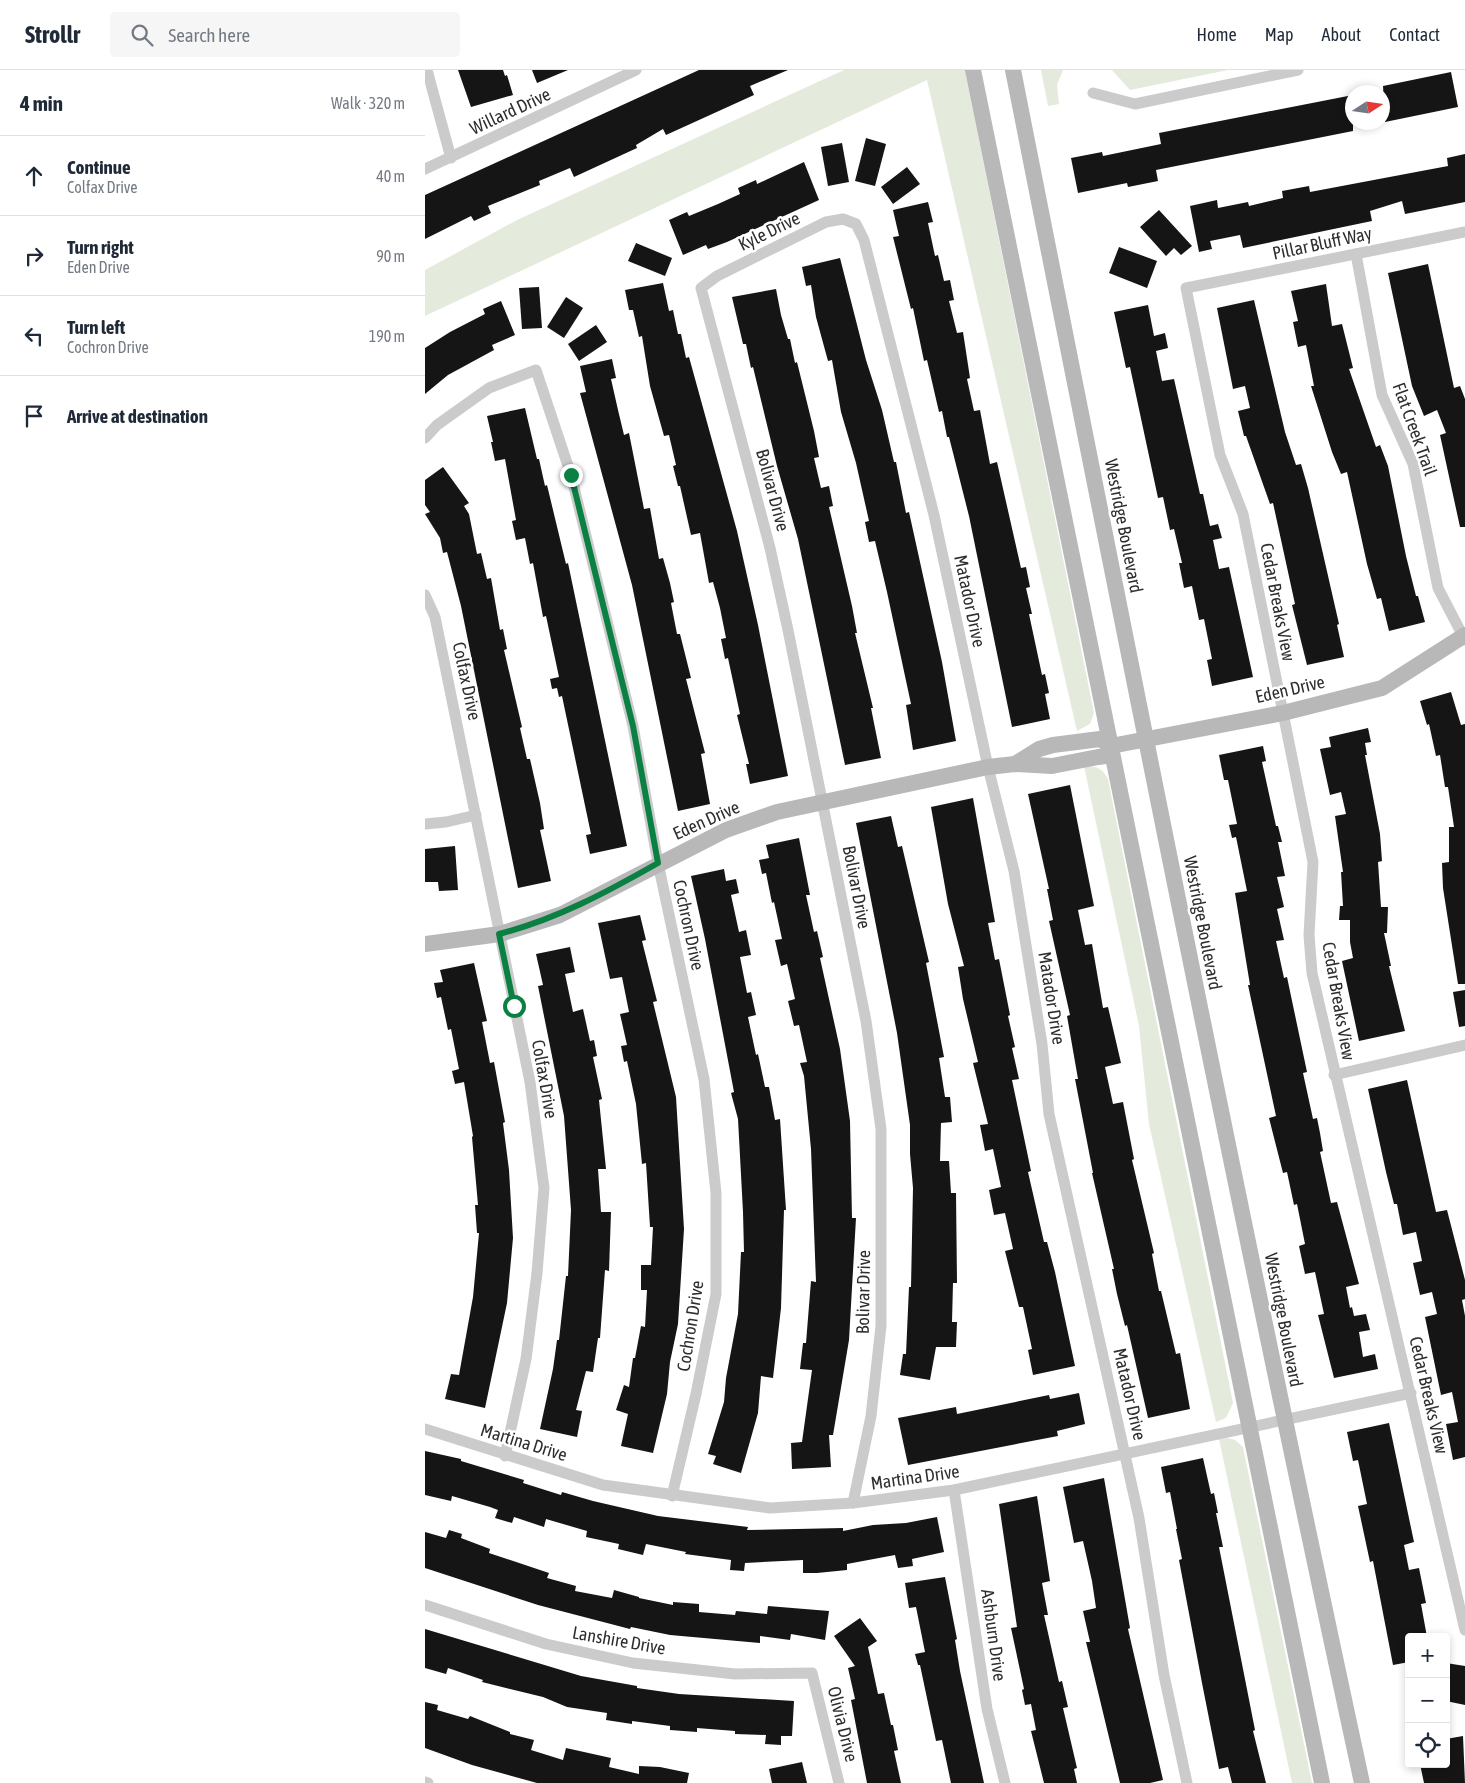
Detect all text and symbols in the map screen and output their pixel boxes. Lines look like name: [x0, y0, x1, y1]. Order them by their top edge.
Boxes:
search box: [110, 12, 460, 57]
text: Strollr: [25, 21, 80, 48]
icon: search: [128, 21, 156, 49]
text: Search here: [168, 24, 250, 46]
text: Home: [1197, 24, 1237, 45]
text: Map: [1265, 24, 1294, 45]
text: About: [1322, 24, 1361, 45]
text: Contact: [1389, 24, 1440, 45]
street label: Willard Drive: [466, 83, 554, 139]
north arrow: [1345, 85, 1390, 130]
text: 4 min: [20, 91, 63, 115]
text: Walk · 320 m: [331, 94, 405, 112]
text: Continue: [67, 156, 131, 178]
icon: ahead: [20, 162, 48, 190]
text: 40 m: [376, 167, 405, 185]
text: Colfax Drive: [67, 178, 138, 196]
street label: Kyle Drive: [735, 207, 803, 255]
street label: Pillar Bluff Way: [1271, 222, 1373, 264]
text: Turn right: [67, 236, 134, 258]
icon: right: [20, 242, 48, 270]
text: 90 m: [376, 247, 405, 265]
text: Eden Drive: [67, 258, 130, 276]
text: Turn left: [67, 316, 125, 338]
icon: left: [20, 322, 48, 350]
text: 190 m: [369, 327, 405, 345]
text: Cochron Drive: [67, 338, 149, 356]
street label: Flat Creek Trail: [1389, 380, 1442, 478]
icon: arrive: [20, 402, 48, 430]
text: Arrive at destination: [67, 405, 208, 427]
street label: Bolivar Drive: [752, 447, 794, 533]
street label: Westridge Boulevard: [1101, 457, 1147, 595]
route end: [560, 464, 583, 487]
street label: Cedar Breaks View: [1256, 541, 1300, 663]
street label: Matador Drive: [950, 553, 990, 649]
street label: Colfax Drive: [448, 640, 486, 722]
street label: Eden Drive: [1253, 671, 1327, 707]
street label: Eden Drive: [670, 796, 742, 844]
street label: Bolivar Drive: [839, 844, 875, 930]
street label: Westridge Boulevard: [1180, 854, 1226, 992]
street label: Cochron Drive: [669, 878, 709, 972]
street label: Cedar Breaks View: [1318, 940, 1360, 1062]
street label: Matador Drive: [1034, 950, 1070, 1046]
route start: [503, 995, 526, 1018]
street label: Colfax Drive: [528, 1038, 562, 1120]
street label: Bolivar Drive: [852, 1250, 874, 1334]
street label: Westridge Boulevard: [1261, 1251, 1307, 1389]
street label: Cochron Drive: [672, 1279, 708, 1373]
street label: Cedar Breaks View: [1405, 1334, 1453, 1456]
street label: Matador Drive: [1109, 1346, 1151, 1442]
street label: Martina Drive: [478, 1419, 570, 1465]
street label: Martina Drive: [869, 1460, 961, 1494]
street label: Ashburn Drive: [977, 1588, 1011, 1682]
street label: Lanshire Drive: [571, 1621, 667, 1659]
map controls: [1405, 1633, 1450, 1768]
button: +: [1405, 1633, 1450, 1678]
button: −: [1405, 1678, 1450, 1723]
street label: Olivia Drive: [824, 1684, 862, 1764]
button: locate: [1405, 1723, 1450, 1768]

